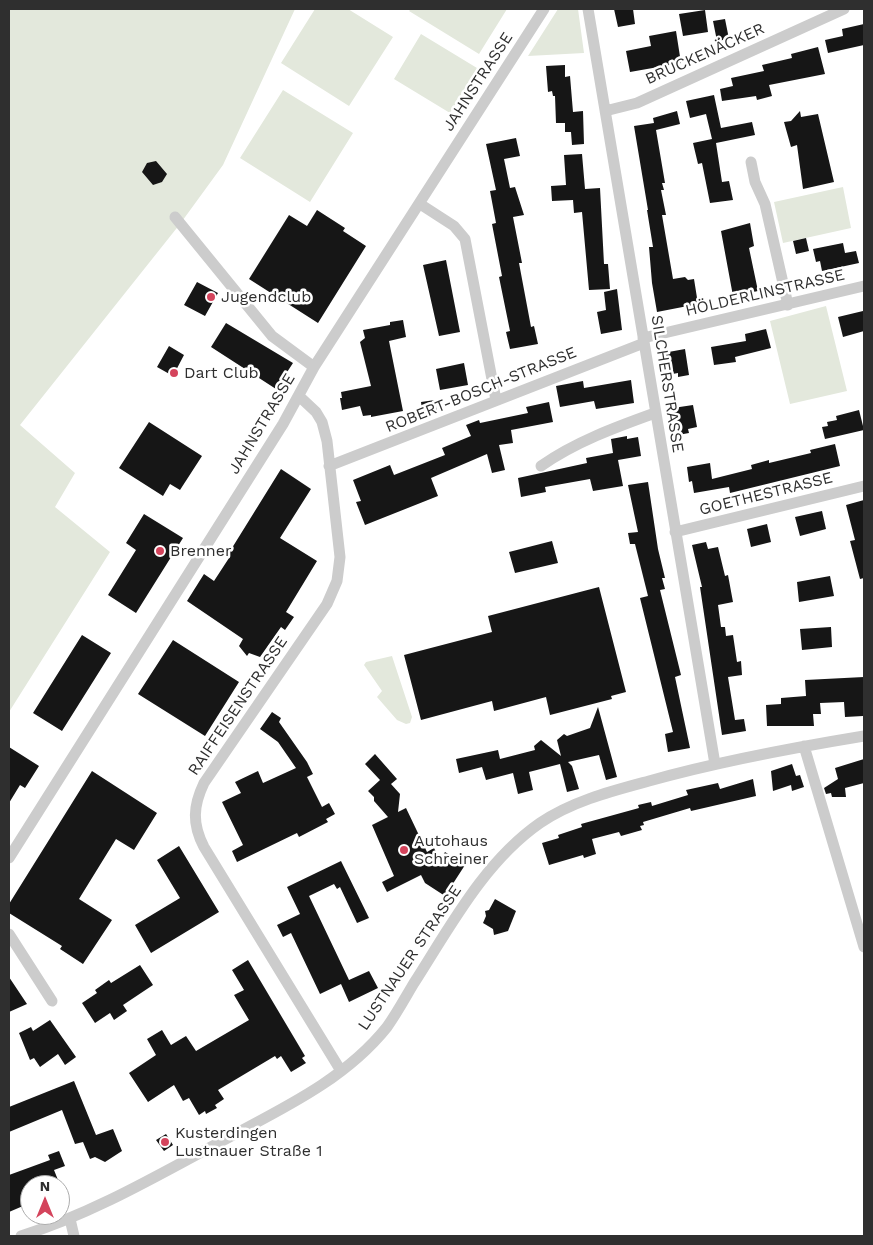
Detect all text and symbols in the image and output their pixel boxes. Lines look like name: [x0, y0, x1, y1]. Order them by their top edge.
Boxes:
street label: BRUCKENÄCKER: [642, 19, 768, 89]
street label: JAHNSTRASSE: [439, 29, 517, 135]
street label: HÖLDERLINSTRASSE: [683, 265, 847, 321]
place label: Jugendclub: [221, 287, 311, 307]
marker: Jugendclub: [205, 291, 217, 303]
street label: SILCHERSTRASSE: [647, 314, 687, 454]
street label: ROBERT-BOSCH-STRASSE: [383, 343, 579, 437]
place label: Dart Club: [184, 363, 259, 383]
marker: Dart Club: [168, 367, 180, 379]
street label: JAHNSTRASSE: [224, 370, 300, 478]
street label: GOETHESTRASSE: [697, 468, 835, 520]
place label: Brenner: [170, 541, 232, 561]
marker: Brenner: [154, 545, 166, 557]
street label: RAIFFEISENSTRASSE: [184, 633, 292, 779]
place label: Autohaus Schreiner: [414, 831, 489, 869]
marker: Autohaus Schreiner: [398, 844, 410, 856]
street label: LUSTNAUER STRASSE: [354, 882, 466, 1034]
place label: Kusterdingen Lustnauer Straße 1: [175, 1123, 323, 1161]
marker: Kusterdingen Lustnauer Straße 1: [159, 1136, 171, 1148]
north arrow: [20, 1175, 70, 1225]
text: N: [40, 1178, 50, 1194]

